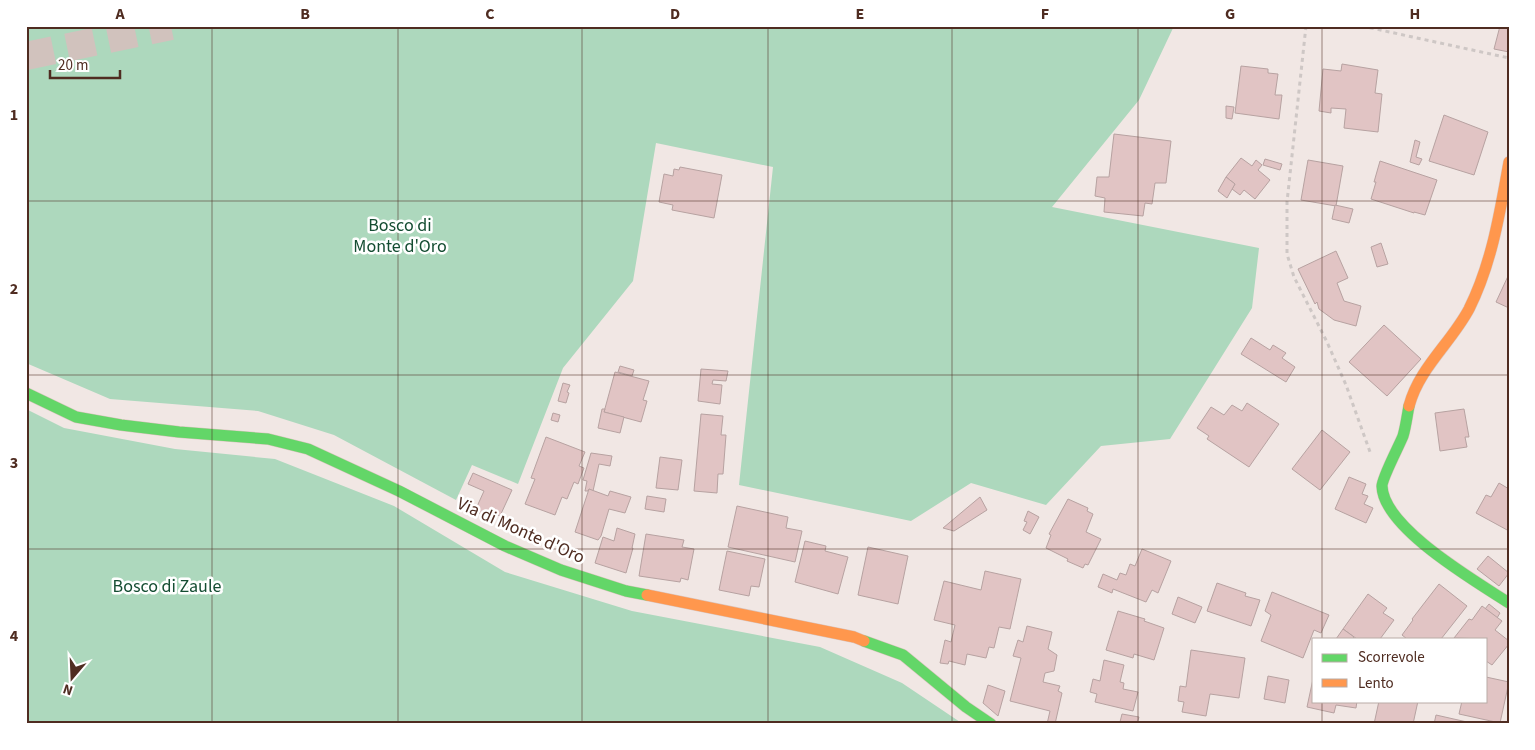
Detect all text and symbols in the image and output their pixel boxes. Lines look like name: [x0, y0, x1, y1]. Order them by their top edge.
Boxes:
text: A: [114, 3, 125, 25]
text: B: [300, 3, 310, 25]
text: C: [485, 3, 495, 25]
text: D: [670, 3, 680, 25]
text: E: [856, 3, 864, 25]
text: F: [1041, 3, 1049, 25]
text: G: [1225, 3, 1235, 25]
text: H: [1410, 3, 1420, 25]
scale bar: [50, 48, 120, 80]
text: 20 m: [58, 55, 88, 76]
text: 1: [10, 104, 18, 126]
park label: Bosco di Monte d'Oro: [353, 213, 447, 259]
text: 2: [10, 278, 18, 300]
text: 3: [10, 452, 18, 474]
street label: Via di Monte d'Oro: [453, 491, 589, 570]
park label: Bosco di Zaule: [113, 574, 221, 599]
text: 4: [10, 625, 19, 647]
legend: [1312, 638, 1488, 702]
text: Scorrevole: [1358, 647, 1425, 668]
north arrow: [48, 652, 98, 702]
text: Lento: [1358, 673, 1394, 694]
text: N: [60, 678, 76, 700]

